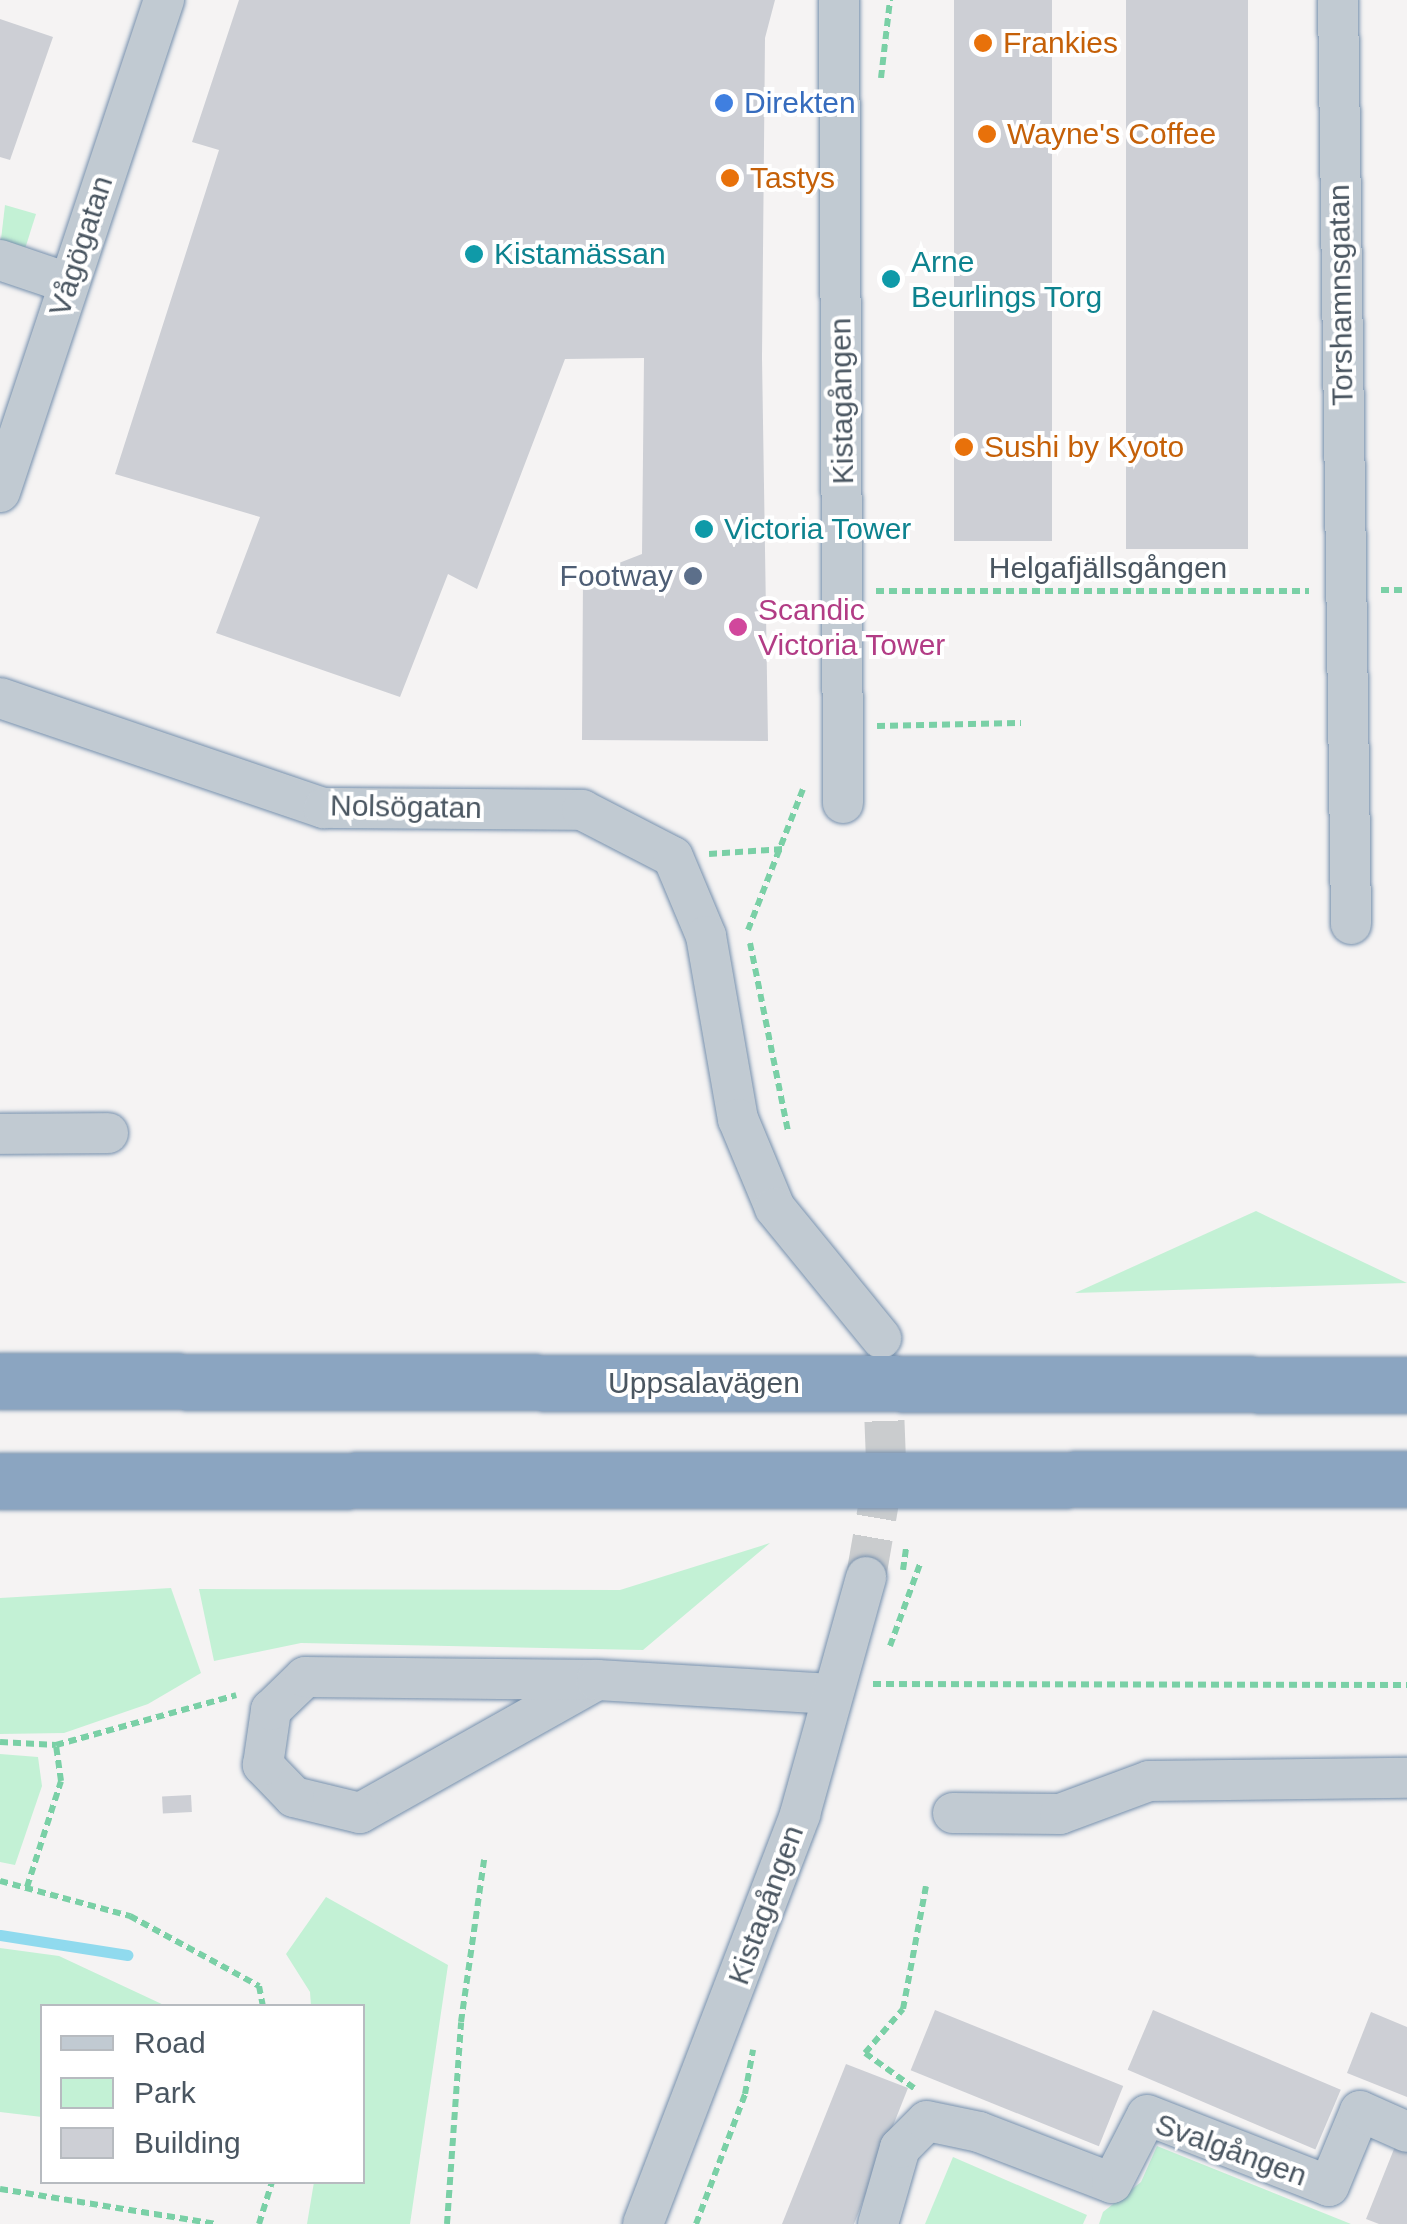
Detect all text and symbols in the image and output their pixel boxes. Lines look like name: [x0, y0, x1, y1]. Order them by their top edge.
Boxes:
place label: Frankies: [1003, 25, 1118, 61]
marker: Frankies: [972, 32, 994, 54]
place label: Direkten: [744, 85, 856, 121]
marker: Direkten: [713, 92, 735, 114]
place label: Wayne's Coffee: [1007, 116, 1216, 152]
marker: Wayne's Coffee: [976, 123, 998, 145]
place label: Tastys: [750, 160, 835, 196]
marker: Tastys: [719, 167, 741, 189]
street label: Vågögatan: [41, 171, 121, 321]
street label: Torshamnsgatan: [1321, 184, 1361, 406]
place label: Kistamässan: [494, 236, 666, 272]
marker: Kistamässan: [463, 243, 485, 265]
place label: Arne Beurlings Torg: [911, 244, 1103, 314]
marker: Arne Beurlings Torg: [880, 268, 902, 290]
street label: Kistagången: [823, 317, 861, 485]
place label: Sushi by Kyoto: [984, 429, 1184, 465]
marker: Sushi by Kyoto: [953, 436, 975, 458]
place label: Victoria Tower: [724, 511, 912, 547]
marker: Victoria Tower: [693, 518, 715, 540]
street label: Helgafjällsgången: [989, 550, 1227, 586]
place label: Footway: [560, 558, 673, 594]
marker: Footway: [682, 565, 704, 587]
place label: Scandic Victoria Tower: [758, 592, 946, 662]
marker: Scandic Victoria Tower: [727, 616, 749, 638]
street label: Nolsögatan: [330, 788, 482, 826]
street label: Uppsalavägen: [608, 1365, 800, 1401]
street label: Kistagången: [721, 1820, 811, 1990]
legend: [40, 2004, 365, 2184]
text: Road: [134, 2026, 206, 2059]
text: Park: [134, 2076, 196, 2109]
street label: Svalgången: [1150, 2106, 1312, 2194]
text: Building: [134, 2126, 241, 2159]

